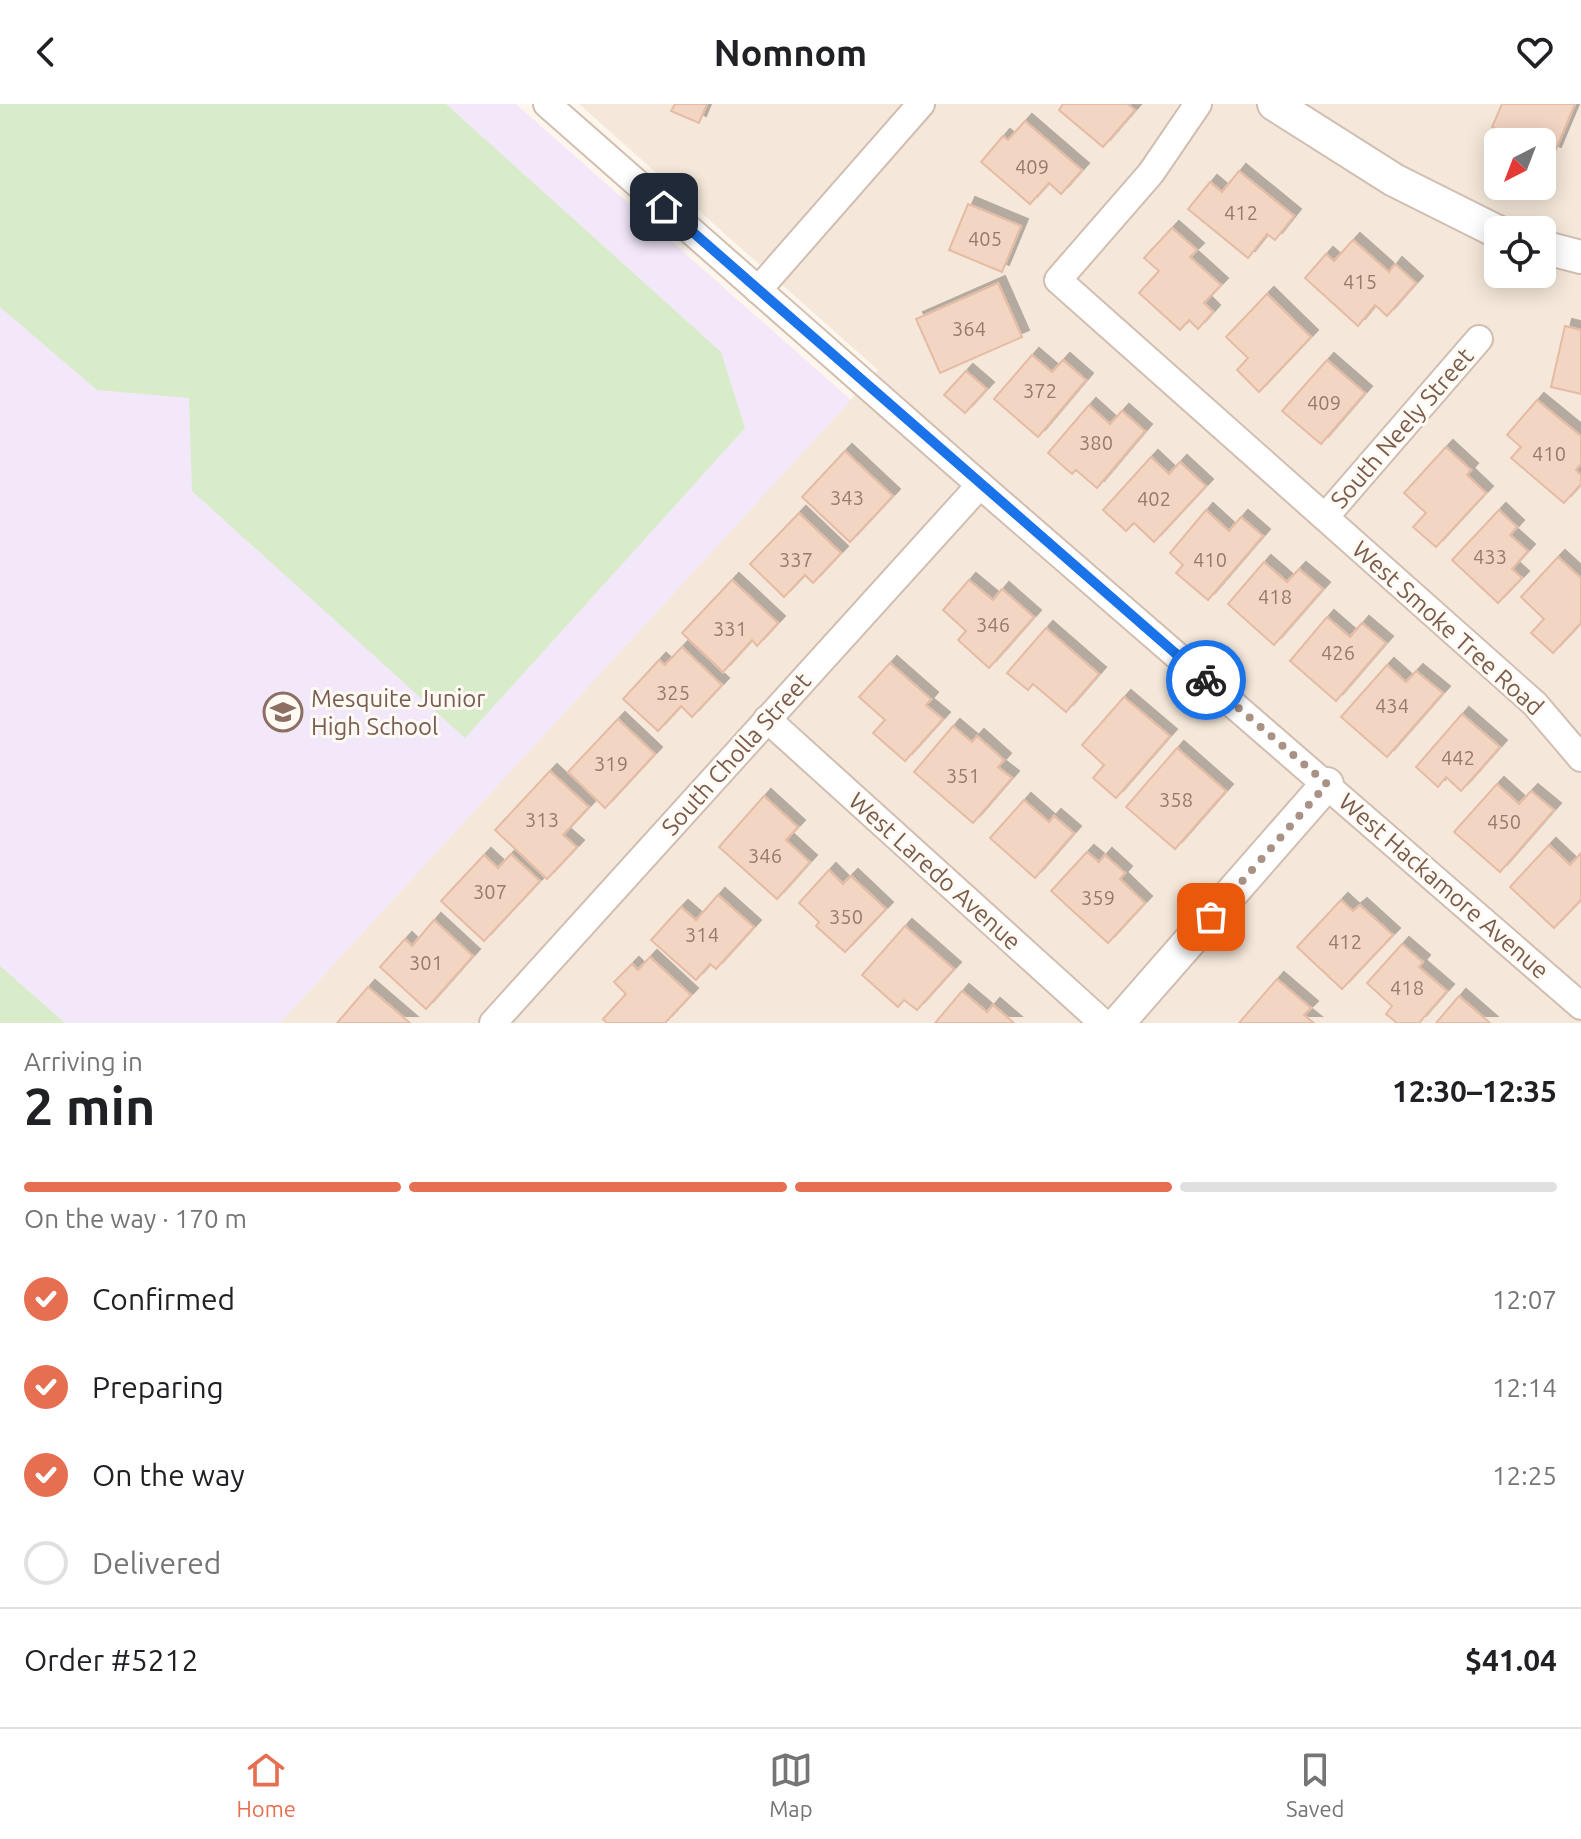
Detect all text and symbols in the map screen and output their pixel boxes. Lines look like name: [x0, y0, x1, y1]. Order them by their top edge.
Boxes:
icon: back: [24, 30, 68, 74]
icon: heart: [1513, 30, 1557, 74]
text: Nomnom: [714, 32, 867, 73]
north arrow: [1484, 128, 1556, 200]
map controls: [1484, 128, 1556, 288]
house number: 409: [1015, 155, 1049, 178]
pin: [630, 173, 698, 241]
icon: home: [642, 185, 686, 229]
house number: 412: [1224, 201, 1258, 224]
button: locate: [1484, 216, 1556, 288]
house number: 405: [968, 227, 1002, 250]
house number: 415: [1343, 270, 1377, 293]
house number: 364: [952, 317, 986, 340]
street label: South Neely Street: [1325, 342, 1479, 513]
house number: 372: [1023, 379, 1057, 402]
house number: 409: [1307, 391, 1341, 414]
house number: 380: [1079, 431, 1113, 454]
house number: 410: [1532, 442, 1566, 465]
house number: 343: [830, 486, 864, 509]
house number: 402: [1137, 487, 1171, 510]
street label: West Smoke Tree Road: [1347, 535, 1549, 721]
house number: 433: [1473, 545, 1507, 568]
house number: 337: [779, 548, 813, 571]
house number: 410: [1193, 548, 1227, 571]
house number: 418: [1258, 585, 1292, 608]
house number: 346: [976, 613, 1010, 636]
house number: 331: [713, 617, 747, 640]
courier: [1166, 640, 1246, 720]
house number: 426: [1321, 641, 1355, 664]
icon: bike: [1184, 658, 1228, 702]
street label: South Cholla Street: [656, 667, 816, 841]
house number: 325: [656, 681, 690, 704]
place label: Mesquite Junior High School: [311, 685, 485, 740]
school or university icon: Mesquite Junior High School: [262, 691, 304, 733]
house number: 434: [1375, 694, 1409, 717]
house number: 442: [1441, 746, 1475, 769]
house number: 319: [594, 752, 628, 775]
house number: 351: [946, 764, 980, 787]
street label: West Laredo Avenue: [844, 787, 1026, 955]
house number: 358: [1159, 788, 1193, 811]
street label: West Hackamore Avenue: [1334, 788, 1554, 984]
house number: 313: [525, 808, 559, 831]
house number: 450: [1487, 810, 1521, 833]
house number: 346: [748, 844, 782, 867]
house number: 307: [473, 880, 507, 903]
pin: [1177, 883, 1245, 951]
house number: 359: [1081, 886, 1115, 909]
icon: bag: [1189, 895, 1233, 939]
house number: 350: [829, 905, 863, 928]
house number: 314: [685, 923, 719, 946]
house number: 412: [1328, 930, 1362, 953]
house number: 301: [409, 951, 443, 974]
house number: 418: [1390, 976, 1424, 999]
text: Arriving in: [24, 1047, 143, 1076]
text: 12:30–12:35: [1392, 1074, 1557, 1108]
text: 2 min: [24, 1077, 155, 1135]
text: On the way · 170 m: [24, 1204, 247, 1233]
icon: check: [24, 1277, 68, 1321]
text: Confirmed: [92, 1282, 235, 1316]
text: 12:07: [1492, 1285, 1557, 1314]
icon: check: [24, 1365, 68, 1409]
text: Preparing: [92, 1370, 224, 1404]
text: 12:14: [1492, 1373, 1557, 1402]
icon: check: [24, 1453, 68, 1497]
text: On the way: [92, 1458, 245, 1492]
text: 12:25: [1492, 1461, 1557, 1490]
text: Delivered: [92, 1546, 221, 1580]
text: Order #5212: [24, 1643, 198, 1677]
text: $41.04: [1465, 1643, 1557, 1677]
tab: Home: [237, 1748, 296, 1821]
tab: Map: [769, 1748, 813, 1821]
tab: Saved: [1286, 1748, 1344, 1821]

